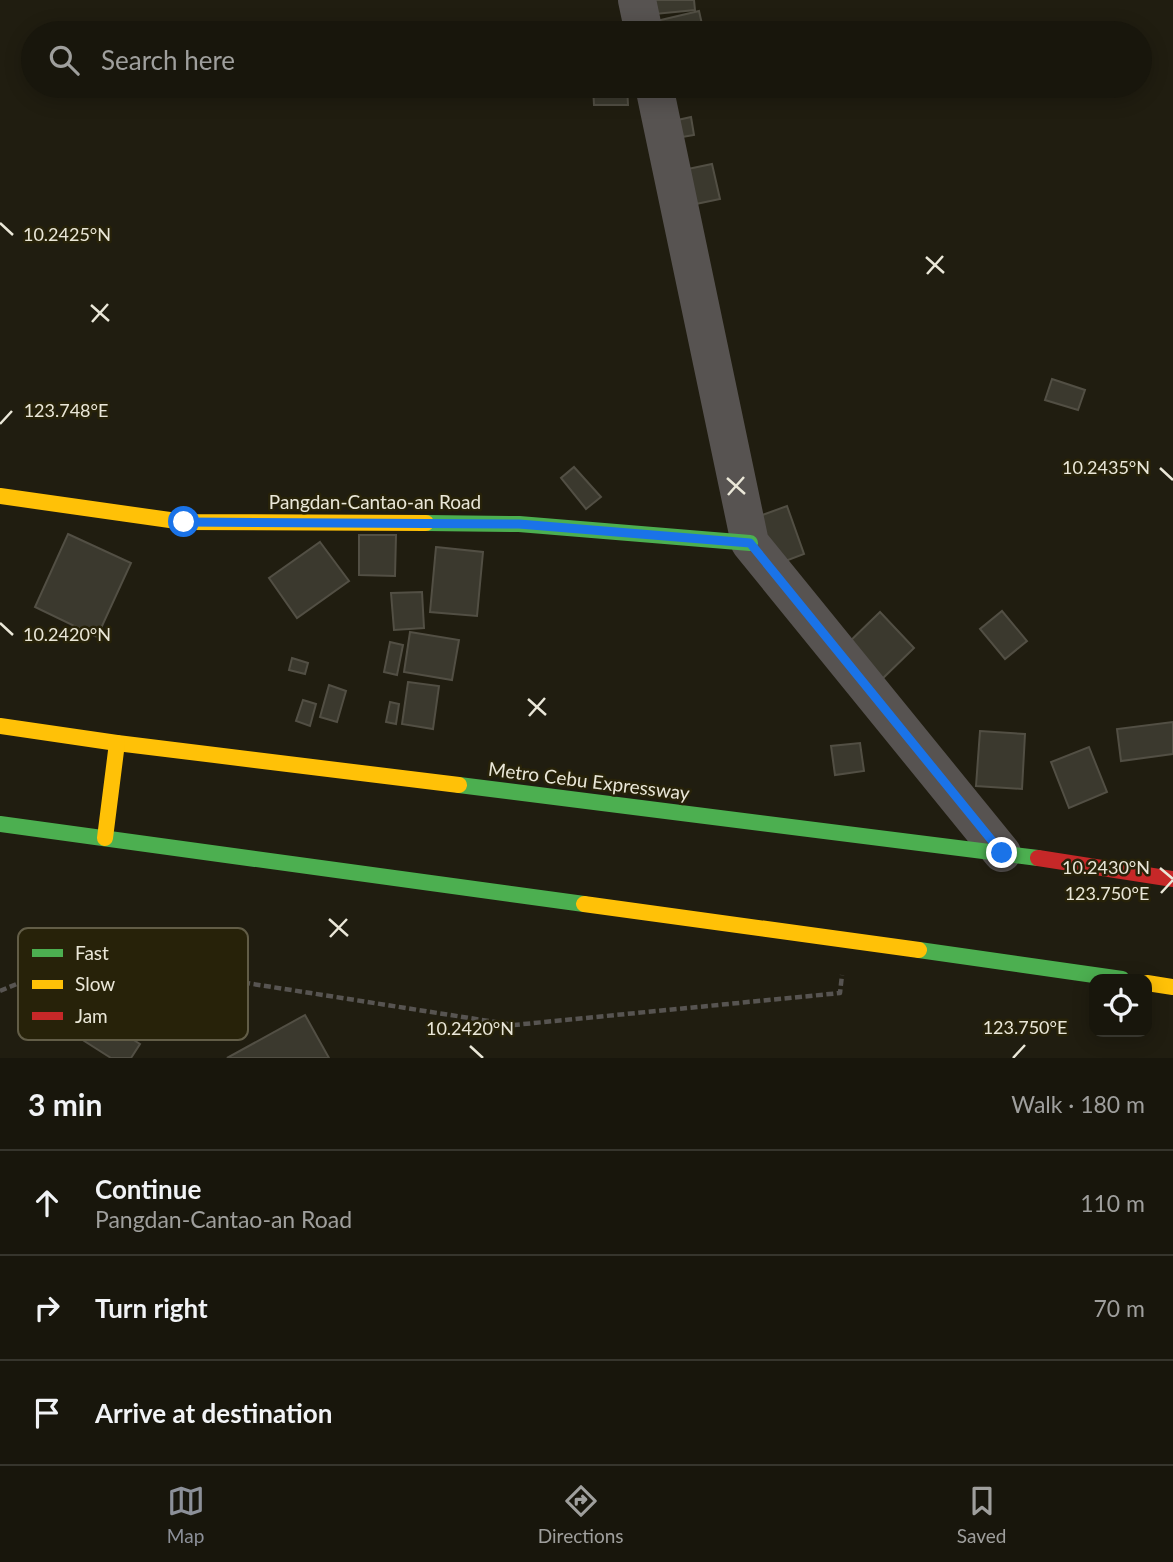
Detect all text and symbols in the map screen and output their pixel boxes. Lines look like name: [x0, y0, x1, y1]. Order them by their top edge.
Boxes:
search box: [21, 21, 1152, 98]
icon: search: [45, 41, 83, 79]
text: Search here: [101, 44, 235, 76]
text: 10.2425°N: [23, 223, 111, 245]
text: 123.748°E: [24, 399, 108, 421]
text: 10.2435°N: [1062, 456, 1150, 478]
street label: Pangdan-Cantao-an Road: [269, 490, 481, 513]
route start: [168, 506, 199, 537]
text: 10.2420°N: [23, 623, 111, 645]
street label: Metro Cebu Expressway: [487, 757, 691, 804]
route end: [986, 837, 1017, 868]
text: 10.2430°N: [1062, 856, 1150, 878]
text: 123.750°E: [1065, 882, 1149, 904]
legend: [18, 928, 248, 1040]
text: Fast: [75, 941, 109, 964]
text: Slow: [75, 972, 115, 995]
map controls: [1089, 974, 1152, 1037]
button: locate: [1089, 974, 1152, 1037]
text: Jam: [75, 1004, 108, 1027]
text: 123.750°E: [983, 1016, 1067, 1038]
text: 10.2420°N: [426, 1017, 514, 1039]
text: 3 min: [28, 1086, 102, 1122]
text: Walk · 180 m: [1011, 1090, 1145, 1118]
text: Continue: [95, 1173, 201, 1205]
icon: ahead: [28, 1184, 66, 1222]
text: 110 m: [1080, 1189, 1145, 1217]
text: Pangdan-Cantao-an Road: [95, 1205, 352, 1233]
icon: right: [28, 1289, 66, 1327]
text: Turn right: [95, 1292, 208, 1324]
text: 70 m: [1094, 1294, 1145, 1322]
icon: arrive: [28, 1394, 66, 1432]
text: Arrive at destination: [95, 1397, 332, 1429]
tab: Map: [167, 1482, 205, 1547]
tab: Directions: [538, 1482, 624, 1547]
tab: Saved: [957, 1482, 1006, 1547]

